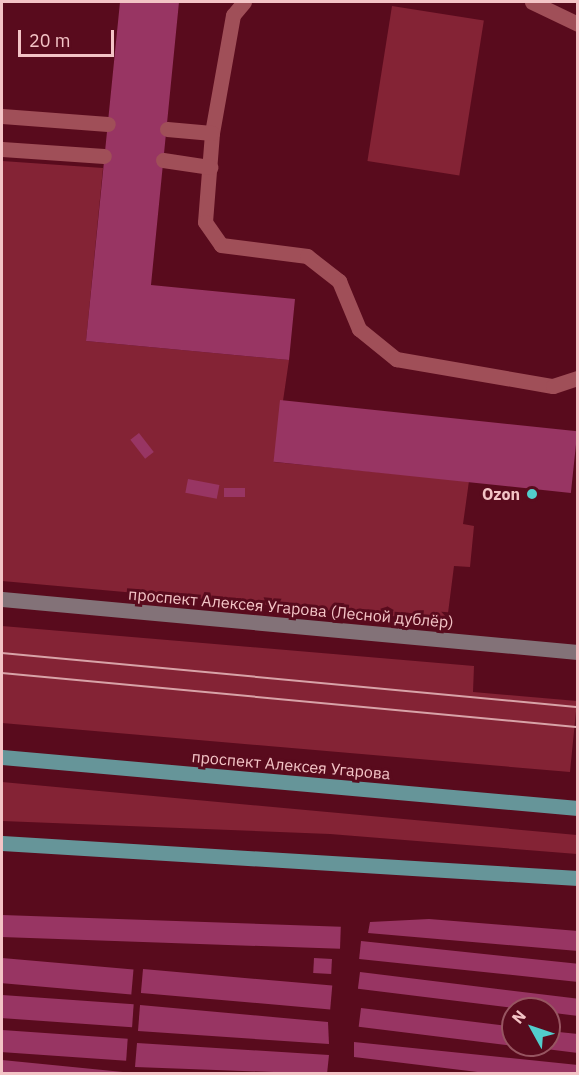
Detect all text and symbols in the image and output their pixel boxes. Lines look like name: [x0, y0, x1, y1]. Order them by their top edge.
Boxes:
scale bar: [21, 18, 117, 56]
text: 20 m: [29, 29, 71, 52]
place label: Ozon: [482, 484, 520, 504]
marker: Ozon: [525, 487, 539, 501]
street label: проспект Алексея Угарова (Лесной дублёр): [128, 584, 454, 632]
street label: проспект Алексея Угарова: [191, 747, 391, 783]
north arrow: [501, 997, 561, 1057]
text: N: [507, 1006, 530, 1028]

